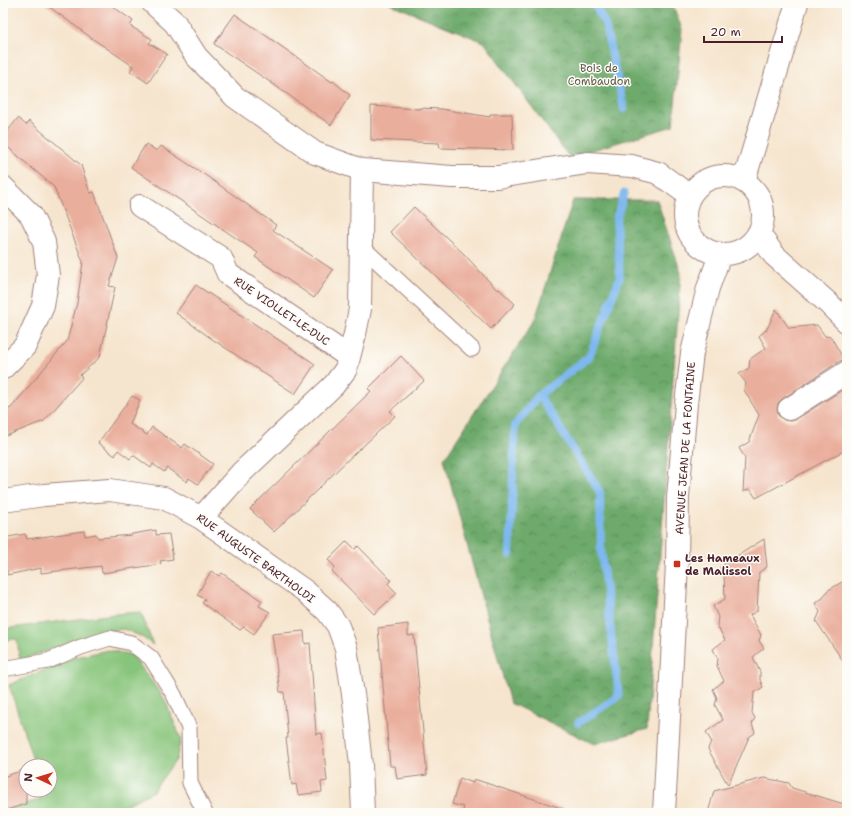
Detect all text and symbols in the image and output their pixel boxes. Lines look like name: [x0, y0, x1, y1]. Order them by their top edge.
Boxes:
scale bar: [704, 18, 782, 44]
text: 20 m: [710, 24, 741, 40]
park label: Bois de Combaudon: [568, 61, 630, 89]
street label: RUE VIOLLET-LE-DUC: [231, 274, 333, 349]
street label: AVENUE JEAN DE LA FONTAINE: [672, 361, 699, 535]
street label: RUE AUGUSTE BARTHOLDI: [193, 510, 318, 607]
place label: Les Hameaux de Malissol: [685, 551, 760, 579]
marker: Les Hameaux de Malissol: [672, 559, 682, 569]
north arrow: [18, 758, 58, 798]
text: N: [21, 772, 36, 782]

